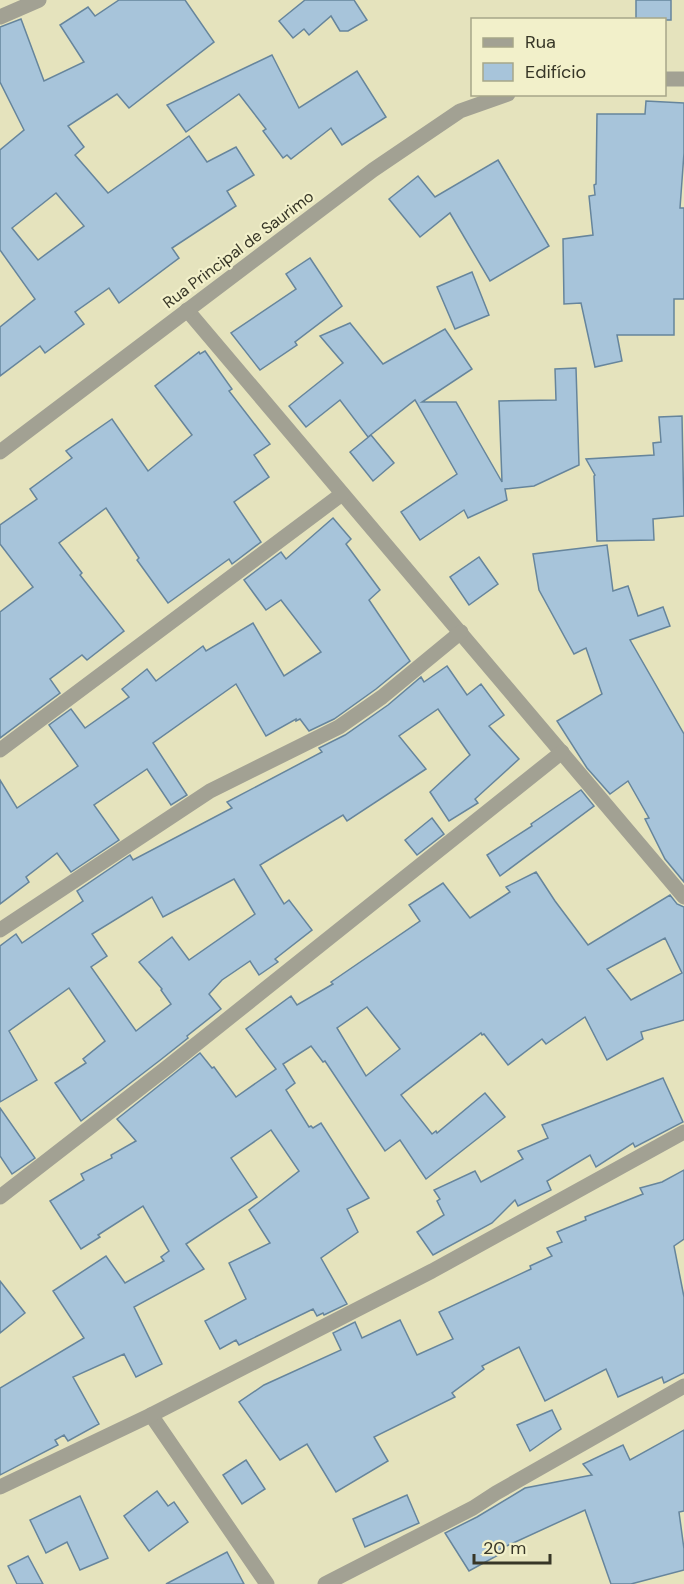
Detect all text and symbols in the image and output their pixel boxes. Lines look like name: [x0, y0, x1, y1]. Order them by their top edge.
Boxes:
legend: [471, 18, 666, 96]
text: Rua: [525, 30, 556, 54]
text: Edifício: [525, 60, 586, 84]
street label: Rua Principal de Saurimo: [159, 186, 318, 313]
scale bar: [474, 1527, 550, 1565]
text: 20 m: [483, 1536, 526, 1560]

